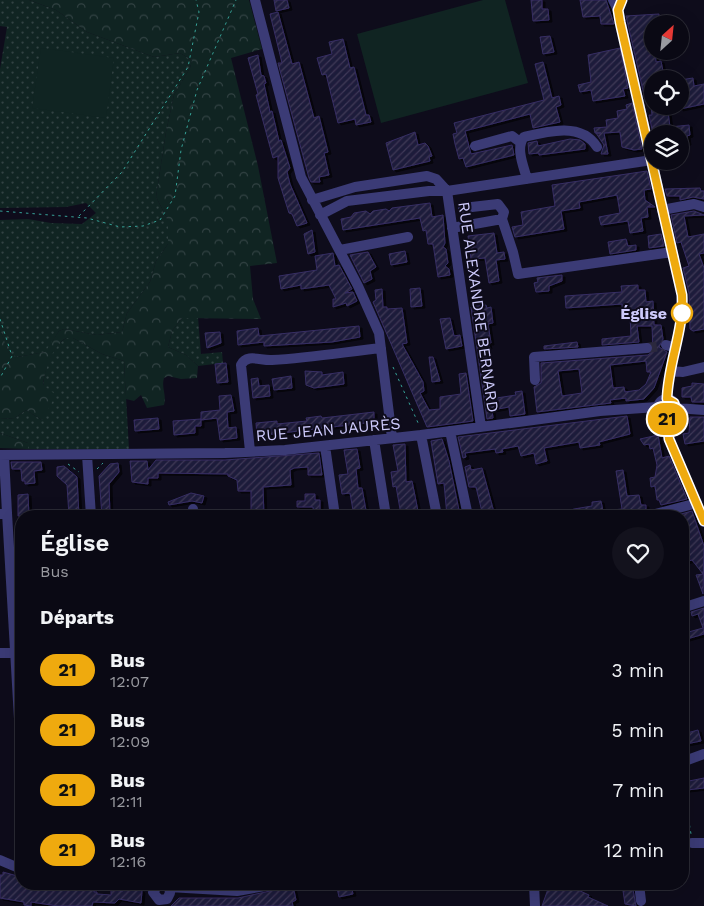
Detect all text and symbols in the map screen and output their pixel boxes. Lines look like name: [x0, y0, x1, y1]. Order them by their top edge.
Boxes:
north arrow: [644, 15, 689, 60]
map controls: [644, 15, 689, 170]
button: locate: [644, 70, 689, 115]
button: layers: [644, 125, 689, 170]
street label: RUE ALEXANDRE BERNARD: [454, 201, 503, 414]
marker: Église: [671, 302, 693, 324]
place label: Église: [620, 304, 667, 323]
line badge: 21: [644, 403, 690, 435]
text: 21: [658, 408, 676, 429]
street label: RUE JEAN JAURÈS: [255, 414, 401, 445]
button: heart: [612, 527, 664, 579]
text: Église: [40, 529, 109, 557]
text: Bus: [40, 562, 69, 581]
text: Départs: [40, 606, 114, 629]
text: Bus: [110, 649, 145, 672]
text: 21: [58, 659, 77, 680]
text: 3 min: [612, 659, 664, 682]
text: 12:07: [110, 672, 149, 691]
text: Bus: [110, 709, 145, 732]
text: 21: [58, 719, 77, 740]
text: 5 min: [612, 719, 664, 742]
text: 12:09: [110, 732, 150, 751]
text: Bus: [110, 769, 145, 792]
text: 21: [58, 779, 77, 800]
text: 7 min: [613, 779, 664, 802]
text: 12:11: [110, 792, 143, 811]
text: Bus: [110, 829, 145, 852]
text: 21: [58, 839, 77, 860]
text: 12 min: [604, 839, 664, 862]
text: 12:16: [110, 852, 146, 871]

